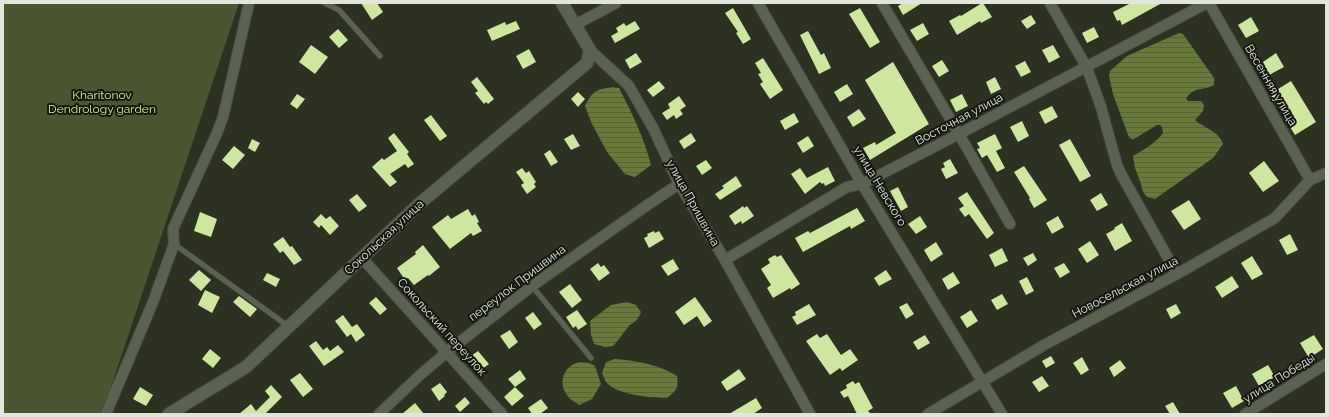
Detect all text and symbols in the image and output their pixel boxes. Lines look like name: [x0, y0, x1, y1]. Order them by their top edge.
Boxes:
street label: Весенняя улица: [1242, 42, 1300, 128]
park label: Kharitonov Dendrology garden: [48, 88, 156, 116]
street label: Восточная улица: [913, 90, 1005, 148]
street label: улица Невского: [851, 143, 909, 229]
street label: улица Пришвина: [663, 157, 723, 249]
street label: Сокольская улица: [341, 197, 427, 277]
street label: переулок Пришвина: [466, 242, 568, 324]
street label: Новосельская улица: [1070, 253, 1180, 321]
street label: Сокольский переулок: [395, 275, 489, 379]
street label: улица Победы: [1240, 350, 1318, 406]

